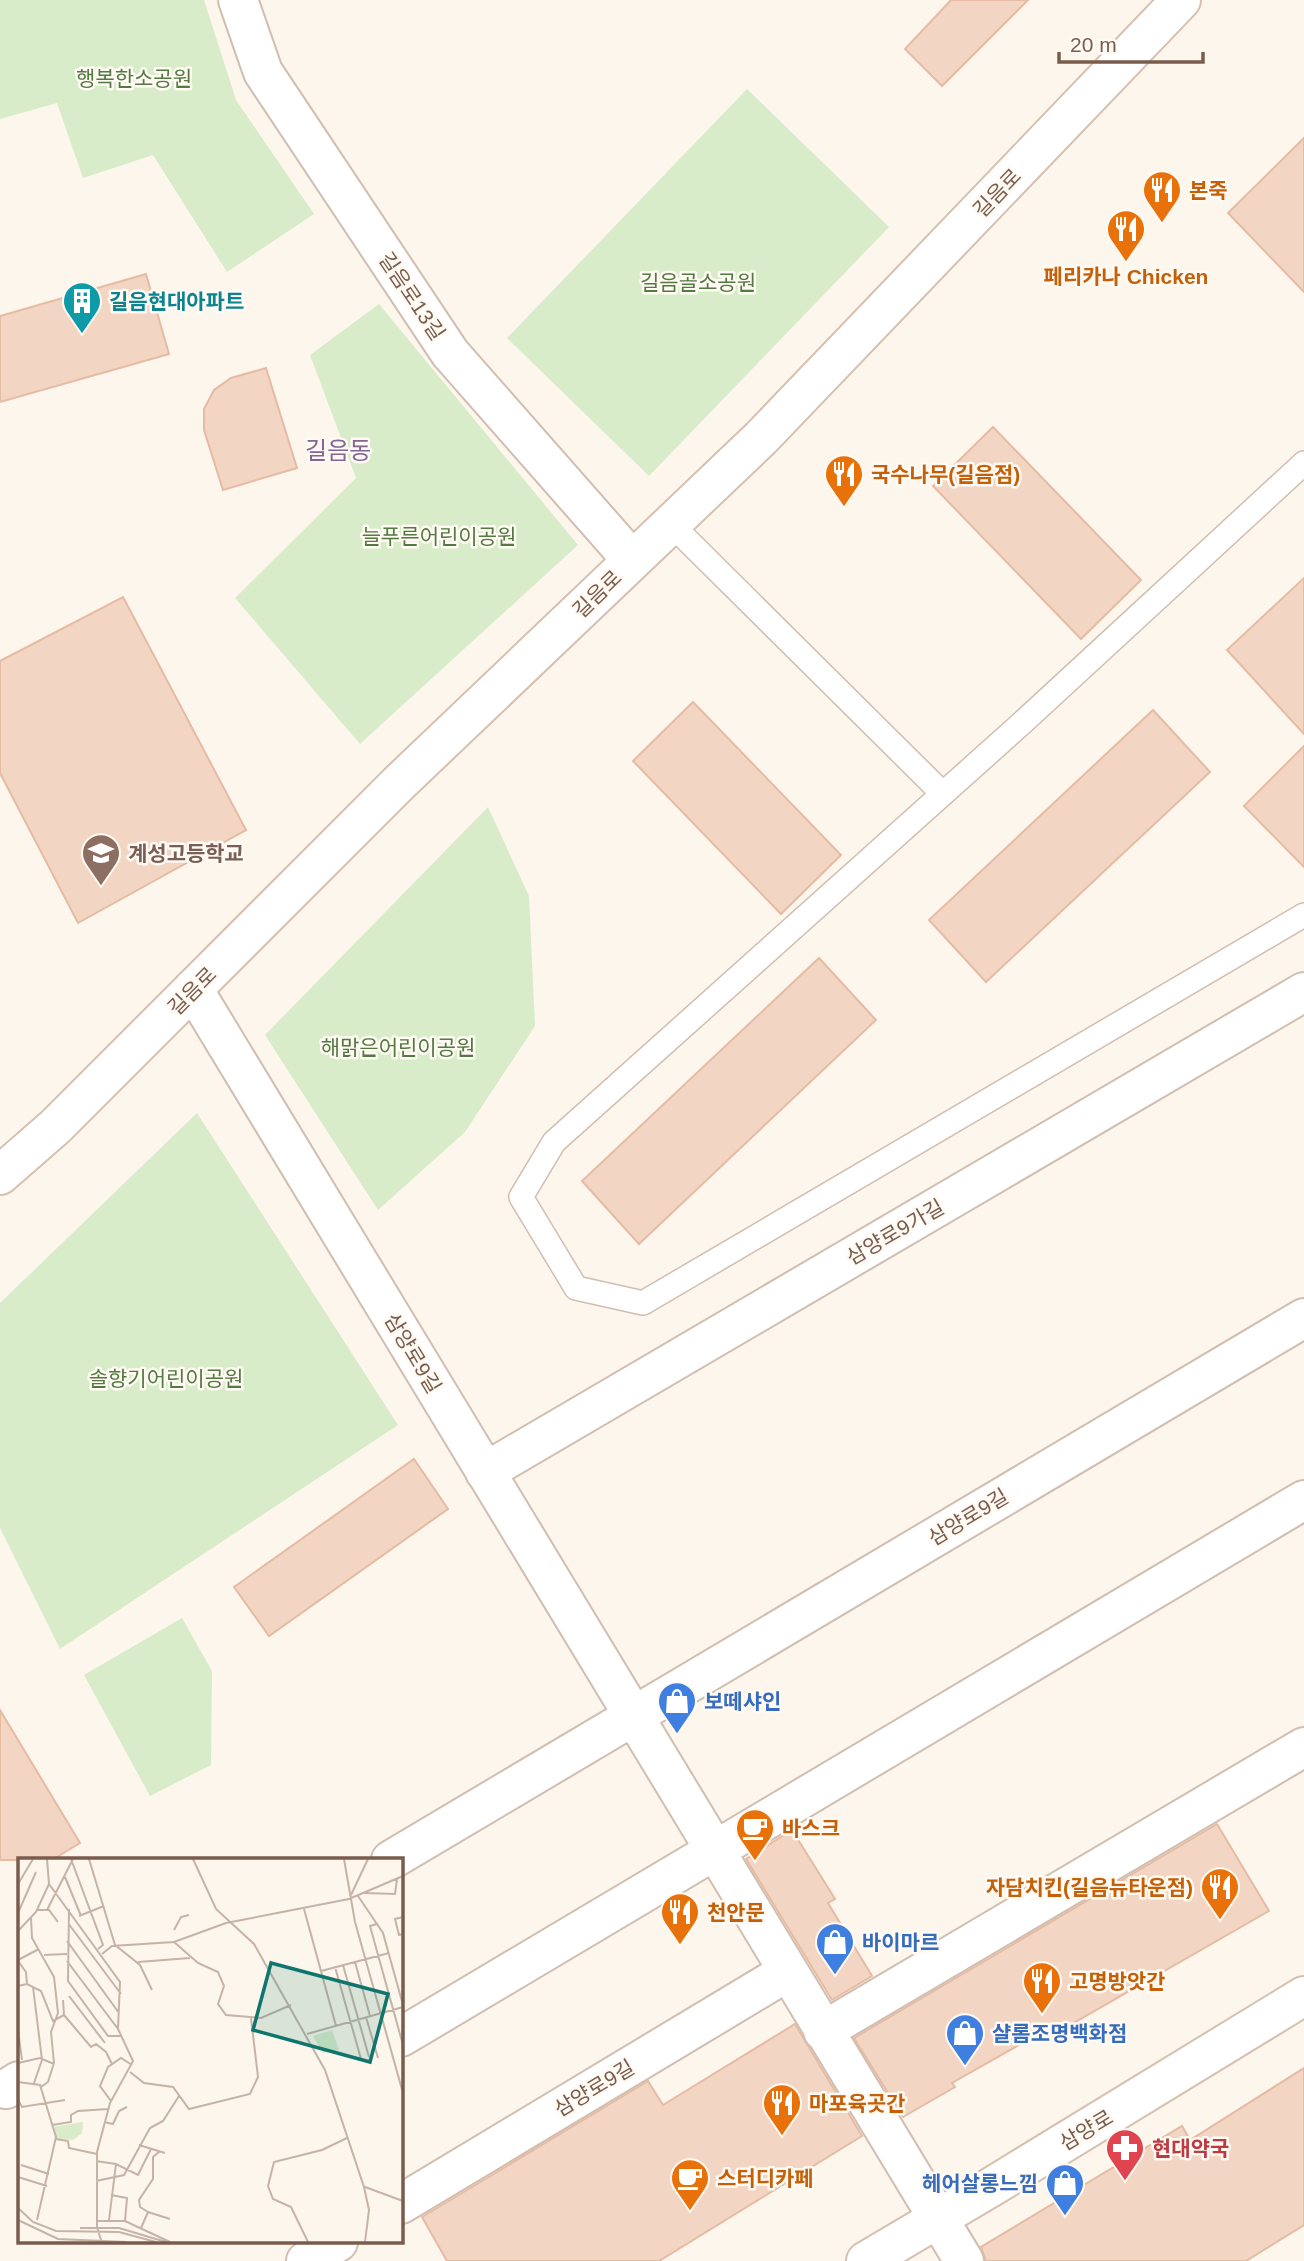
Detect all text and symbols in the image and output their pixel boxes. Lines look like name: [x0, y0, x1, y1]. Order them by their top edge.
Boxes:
scale bar: [1059, 21, 1202, 65]
text: 20 m: [1070, 33, 1117, 56]
park label: 행복한소공원: [76, 67, 192, 90]
street label: 길음로: [969, 164, 1025, 222]
restaurant icon: 본죽: [1141, 169, 1183, 224]
place label: 본죽: [1189, 179, 1228, 202]
restaurant icon: 페리카나 Chicken: [1105, 208, 1147, 263]
street label: 길음로13길: [374, 248, 450, 344]
place label: 페리카나 Chicken: [1044, 265, 1208, 288]
park label: 길음골소공원: [640, 271, 756, 294]
building icon: 길음현대아파트: [61, 280, 103, 335]
place label: 길음현대아파트: [109, 290, 244, 313]
district label: 길음동: [305, 437, 371, 464]
restaurant icon: 국수나무(길음점): [823, 453, 865, 508]
place label: 국수나무(길음점): [871, 463, 1020, 486]
park label: 늘푸른어린이공원: [362, 525, 516, 548]
street label: 길음로: [568, 566, 626, 622]
school or university icon: 계성고등학교: [80, 832, 122, 887]
place label: 계성고등학교: [128, 842, 244, 865]
street label: 길음로: [163, 962, 221, 1020]
park label: 해맑은어린이공원: [321, 1036, 475, 1059]
street label: 삼양로9가길: [842, 1195, 948, 1269]
street label: 삼양로9길: [380, 1309, 446, 1397]
park label: 솔향기어린이공원: [89, 1367, 243, 1390]
street label: 삼양로9길: [924, 1484, 1012, 1550]
shop icon: 보떼샤인: [656, 1680, 698, 1735]
place label: 보떼샤인: [704, 1690, 781, 1713]
cafe icon: 바스크: [734, 1807, 776, 1862]
place label: 바스크: [782, 1817, 840, 1840]
inset map: [18, 1858, 402, 2244]
restaurant icon: 자담치킨(길음뉴타운점): [1199, 1866, 1241, 1921]
place label: 자담치킨(길음뉴타운점): [986, 1876, 1193, 1899]
restaurant icon: 천안문: [659, 1891, 701, 1946]
place label: 천안문: [707, 1901, 765, 1924]
shop icon: 바이마르: [814, 1921, 856, 1976]
place label: 바이마르: [862, 1931, 939, 1954]
restaurant icon: 고명방앗간: [1021, 1960, 1063, 2015]
place label: 고명방앗간: [1069, 1970, 1166, 1993]
shop icon: 샬롬조명백화점: [944, 2012, 986, 2067]
place label: 샬롬조명백화점: [992, 2022, 1127, 2045]
street label: 삼양로9길: [550, 2055, 638, 2121]
restaurant icon: 마포육곳간: [761, 2082, 803, 2137]
place label: 마포육곳간: [809, 2092, 906, 2115]
street label: 삼양로: [1055, 2105, 1117, 2155]
pharmacy icon: 현대약국: [1104, 2127, 1146, 2182]
place label: 현대약국: [1152, 2137, 1229, 2160]
cafe icon: 스터디카페: [669, 2157, 711, 2212]
shop icon: 헤어살롱느낌: [1044, 2162, 1086, 2217]
place label: 스터디카페: [717, 2167, 814, 2190]
place label: 헤어살롱느낌: [922, 2172, 1038, 2195]

